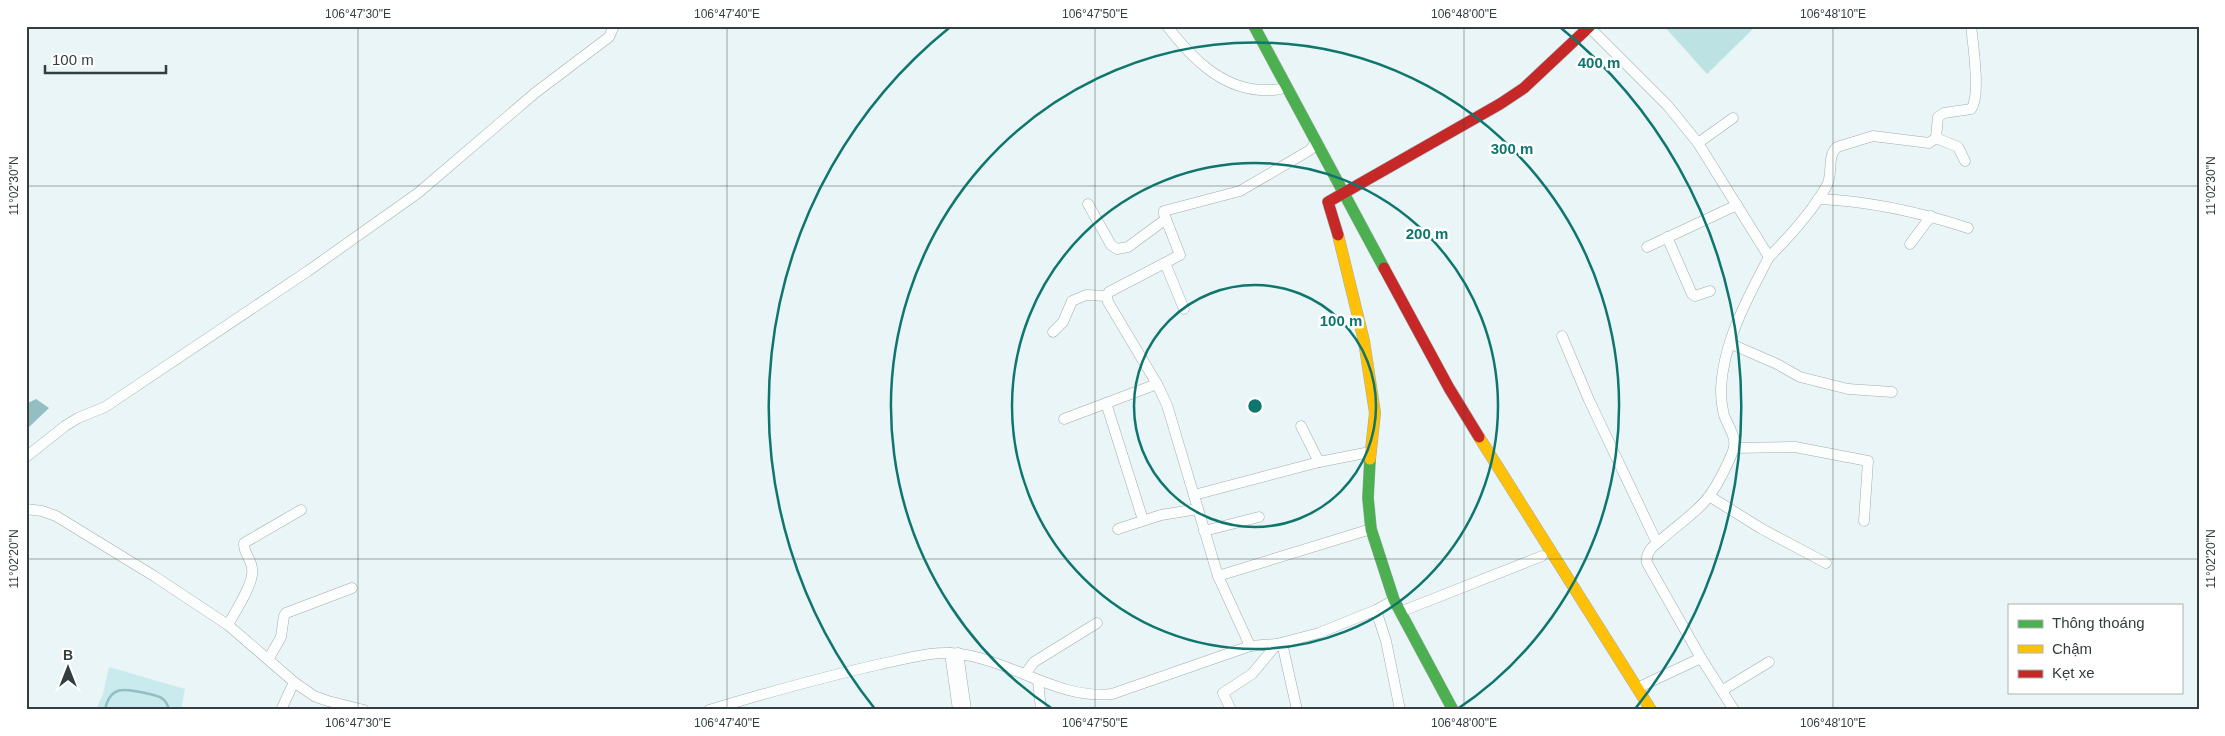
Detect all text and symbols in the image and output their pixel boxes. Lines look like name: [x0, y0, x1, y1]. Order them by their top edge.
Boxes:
text: 106°47'30"E: [325, 7, 391, 21]
text: 106°47'40"E: [694, 7, 760, 21]
text: 106°47'50"E: [1062, 7, 1128, 21]
text: 106°48'00"E: [1431, 7, 1497, 21]
text: 106°48'10"E: [1800, 7, 1866, 21]
scale bar: [45, 42, 166, 74]
text: 100 m: [52, 51, 94, 68]
text: 400 m: [1578, 54, 1620, 71]
text: 300 m: [1491, 140, 1533, 157]
text: 11°02'30"N: [7, 156, 21, 216]
text: 11°02'30"N: [2204, 156, 2218, 216]
text: 200 m: [1406, 225, 1448, 242]
text: 100 m: [1320, 312, 1362, 329]
centre of rings: [1246, 397, 1264, 415]
text: 11°02'20"N: [7, 529, 21, 589]
text: 11°02'20"N: [2204, 529, 2218, 589]
legend: [2008, 604, 2182, 694]
text: Thông thoáng: [2052, 614, 2145, 631]
text: Chậm: [2052, 640, 2092, 657]
north arrow: [42, 644, 92, 694]
text: B: [63, 647, 73, 663]
text: Kẹt xe: [2052, 664, 2095, 681]
text: 106°47'30"E: [325, 716, 391, 730]
text: 106°47'40"E: [694, 716, 760, 730]
text: 106°47'50"E: [1062, 716, 1128, 730]
text: 106°48'00"E: [1431, 716, 1497, 730]
text: 106°48'10"E: [1800, 716, 1866, 730]

